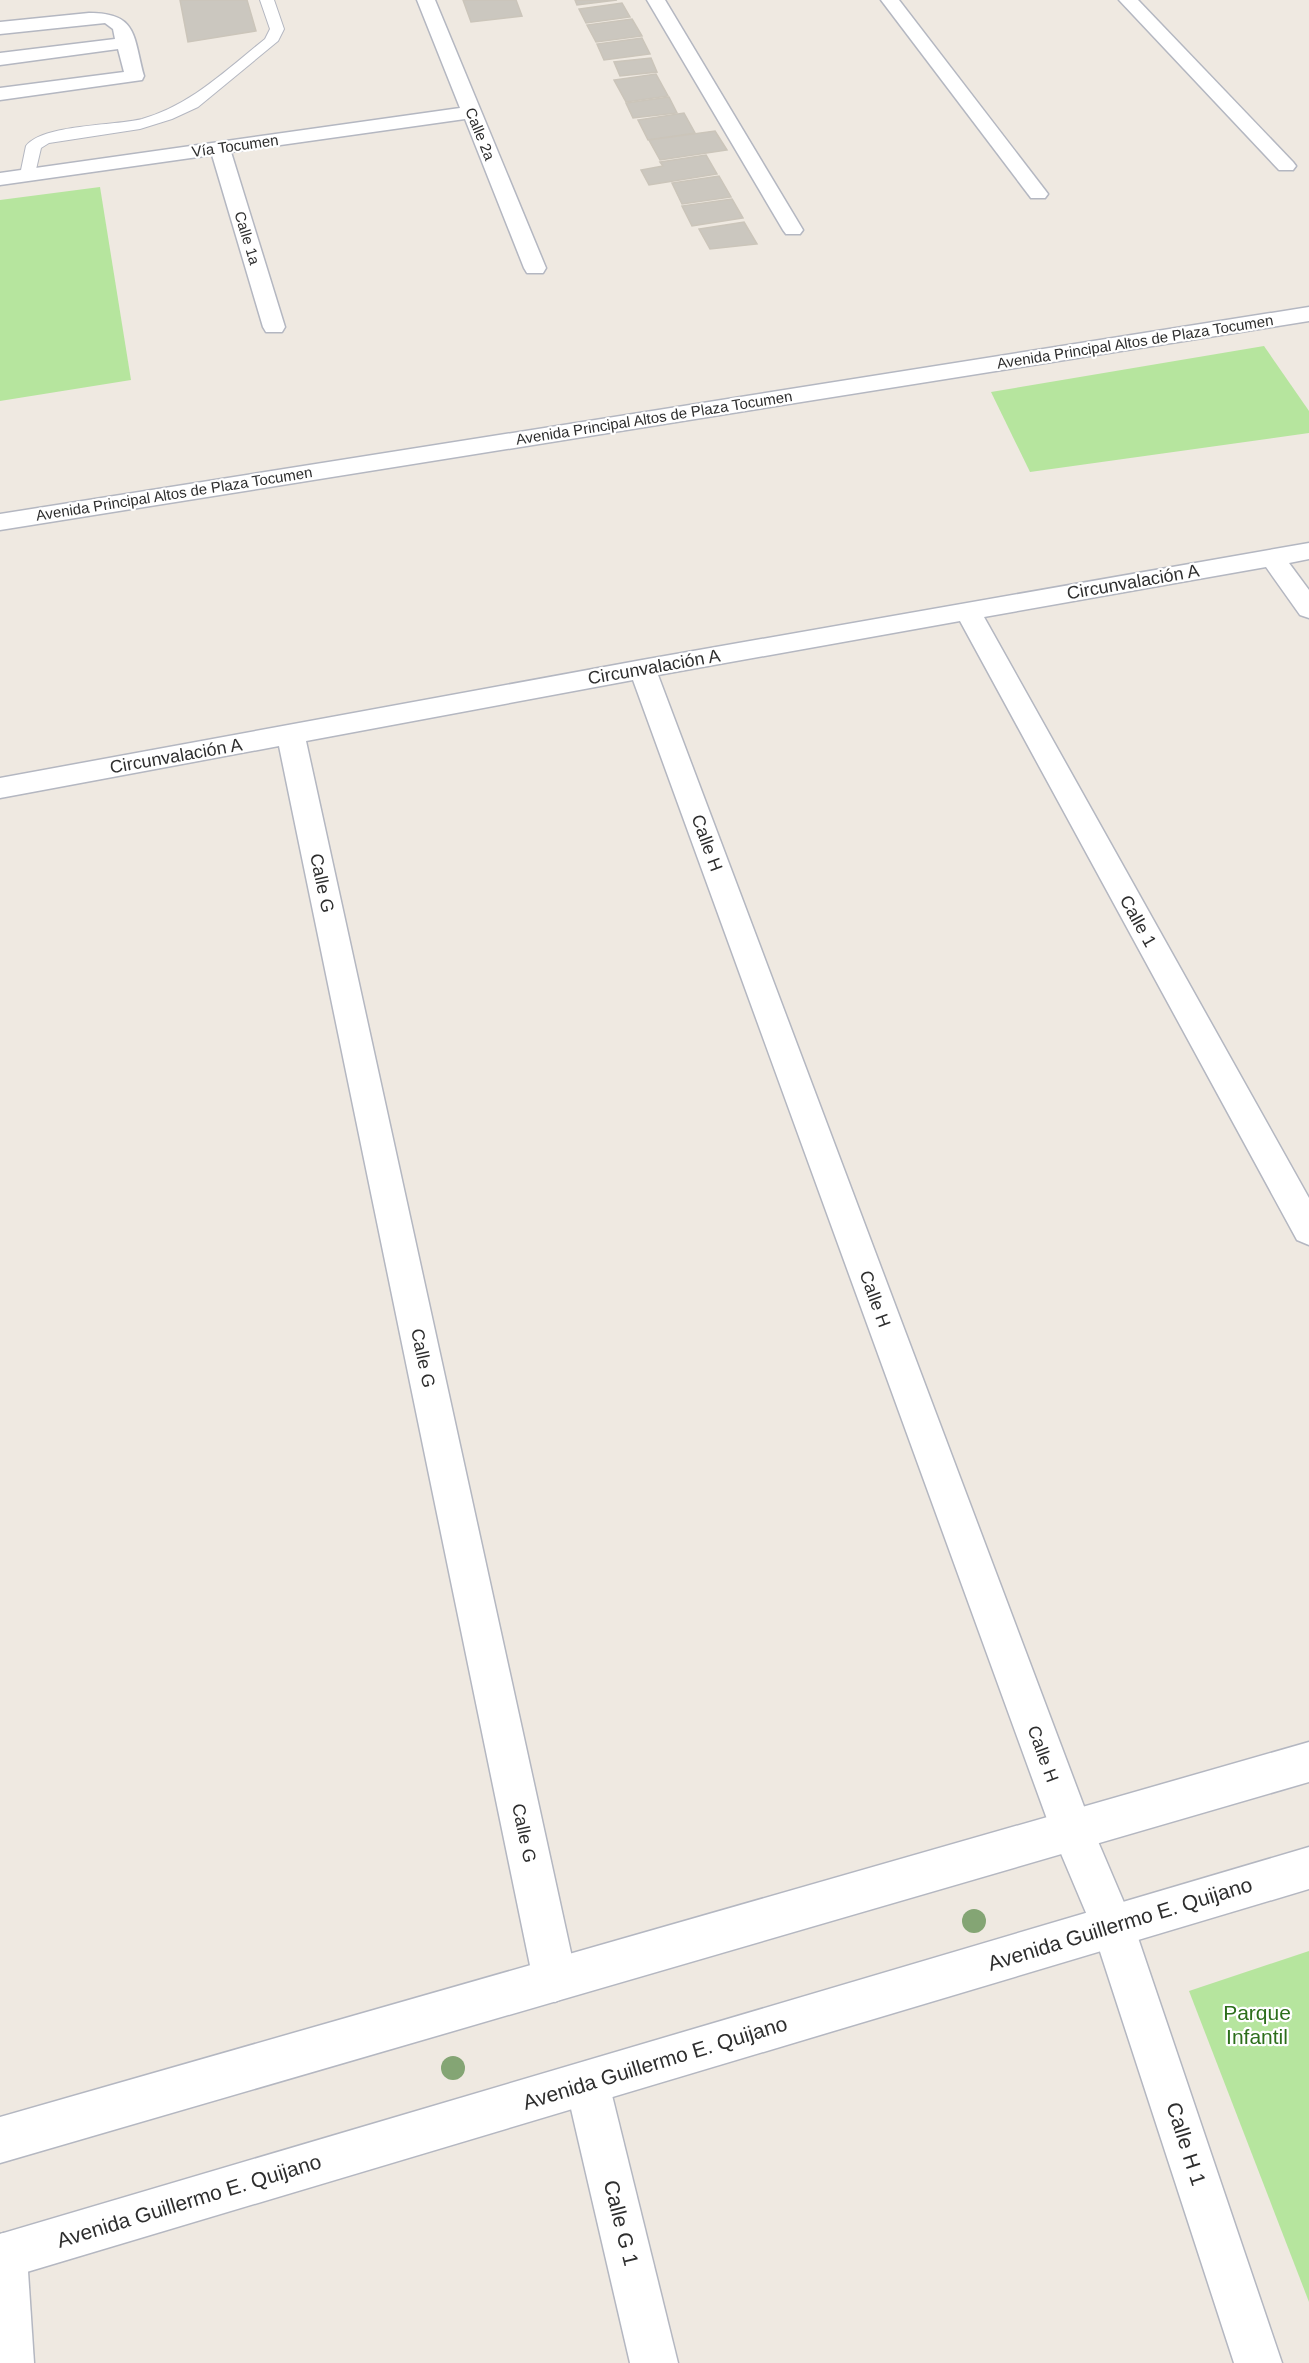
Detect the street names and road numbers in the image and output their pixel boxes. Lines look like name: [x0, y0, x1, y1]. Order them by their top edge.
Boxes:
street label: Calle 2a: [462, 105, 499, 163]
street label: Vía Tocumen: [191, 131, 279, 160]
street label: Calle 1a: [231, 209, 264, 267]
street label: Avenida Principal Altos de Plaza Tocumen: [996, 311, 1274, 372]
street label: Avenida Principal Altos de Plaza Tocumen: [515, 387, 793, 448]
street label: Avenida Principal Altos de Plaza Tocumen: [35, 463, 313, 524]
street label: Circunvalación A: [1065, 561, 1201, 603]
street label: Circunvalación A: [586, 646, 722, 688]
street label: Circunvalación A: [108, 735, 244, 777]
street label: Calle H: [688, 812, 726, 874]
street label: Calle G: [306, 852, 338, 914]
street label: Calle 1: [1116, 892, 1160, 950]
street label: Calle H: [856, 1268, 894, 1330]
street label: Calle G: [407, 1327, 439, 1389]
street label: Calle H: [1024, 1723, 1062, 1785]
street label: Calle G: [508, 1802, 540, 1864]
street label: Avenida Guillermo E. Quijano: [985, 1872, 1255, 1975]
street label: Avenida Guillermo E. Quijano: [520, 2011, 790, 2114]
street label: Calle H 1: [1162, 2099, 1211, 2188]
street label: Avenida Guillermo E. Quijano: [54, 2149, 324, 2252]
street label: Calle G 1: [600, 2178, 643, 2268]

